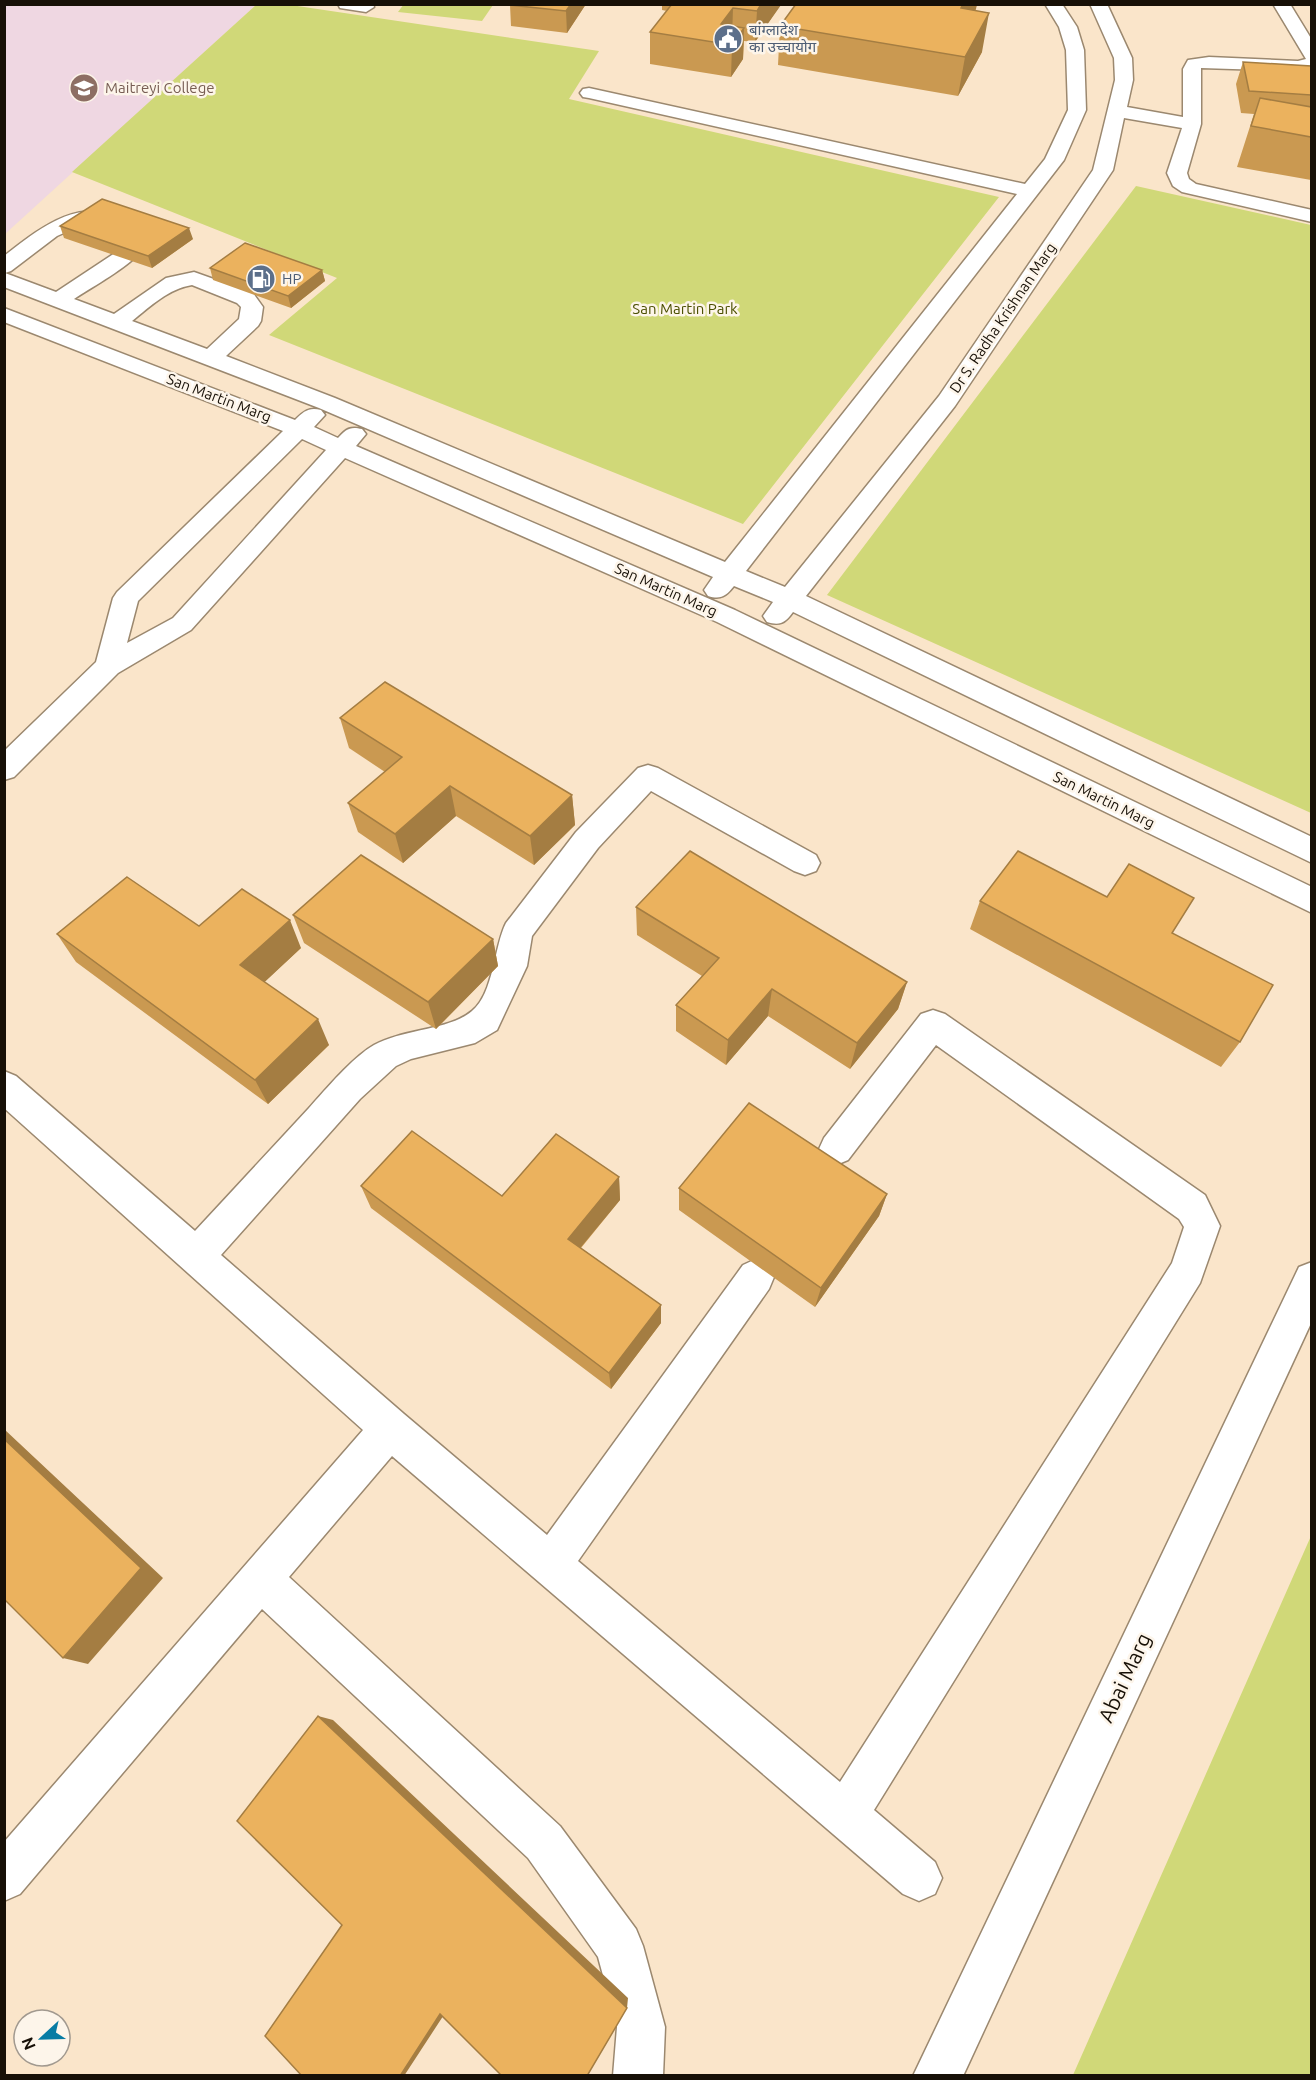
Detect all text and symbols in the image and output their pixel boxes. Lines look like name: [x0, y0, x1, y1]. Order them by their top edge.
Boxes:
place label: बांग्लादेश का उच्चायोग: [749, 21, 817, 55]
public building icon: बांग्लादेश का उच्चायोग: [712, 23, 744, 55]
school or university icon: Maitreyi College: [68, 72, 100, 104]
place label: Maitreyi College: [105, 79, 215, 96]
street label: Dr S. Radha Krishnan Marg: [946, 239, 1059, 396]
fuel station icon: HP: [245, 263, 277, 295]
place label: HP: [282, 270, 301, 287]
park label: San Martin Park: [632, 300, 738, 317]
street label: San Martin Marg: [165, 370, 274, 425]
street label: San Martin Marg: [612, 559, 720, 620]
street label: San Martin Marg: [1051, 768, 1158, 831]
street label: Abai Marg: [1093, 1629, 1155, 1726]
north arrow: [12, 2008, 72, 2068]
text: N: [18, 2035, 39, 2053]

